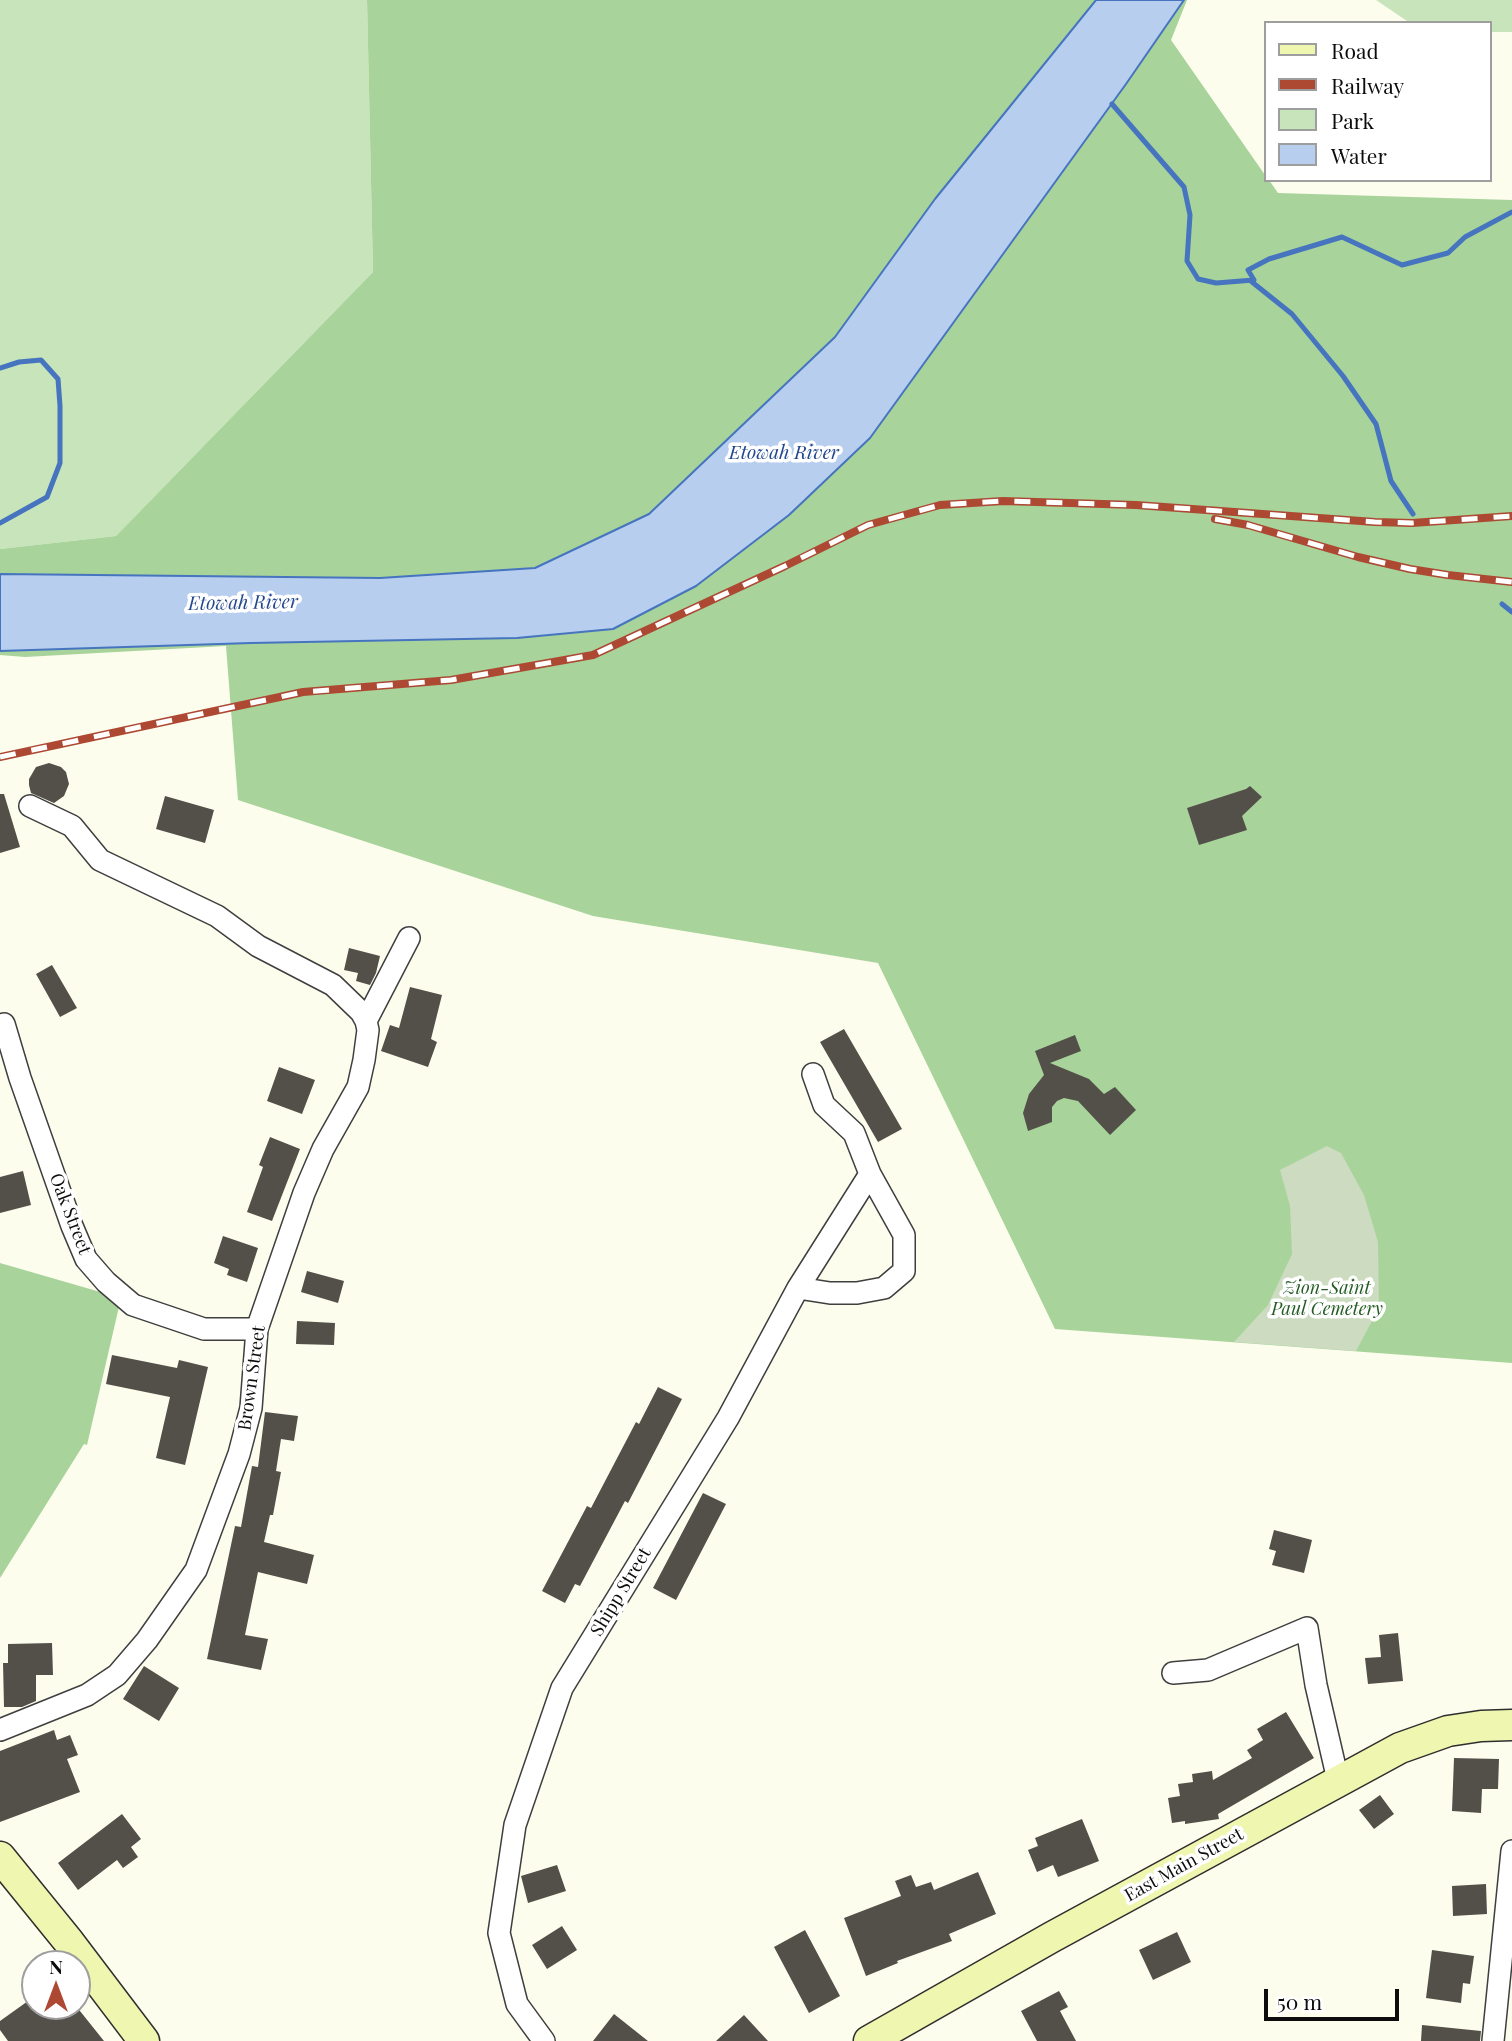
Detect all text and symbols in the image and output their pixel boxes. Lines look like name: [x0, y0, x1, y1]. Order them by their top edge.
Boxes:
legend: [1264, 21, 1491, 182]
text: Road: [1331, 36, 1379, 64]
text: Railway: [1331, 71, 1404, 99]
text: Park: [1331, 106, 1374, 134]
text: Water: [1331, 141, 1387, 169]
water label: Etowah River: [729, 442, 839, 464]
water label: Etowah River: [188, 591, 298, 615]
street label: Oak Street: [45, 1170, 95, 1258]
park label: Zion-Saint Paul Cemetery: [1271, 1277, 1383, 1320]
street label: Brown Street: [234, 1324, 270, 1432]
street label: Shipp Street: [586, 1544, 656, 1640]
street label: East Main Street: [1121, 1824, 1247, 1906]
north arrow: [21, 1950, 91, 2020]
text: N: [49, 1953, 63, 1979]
scale bar: [1267, 1974, 1402, 2018]
text: 50 m: [1277, 1987, 1322, 2015]

